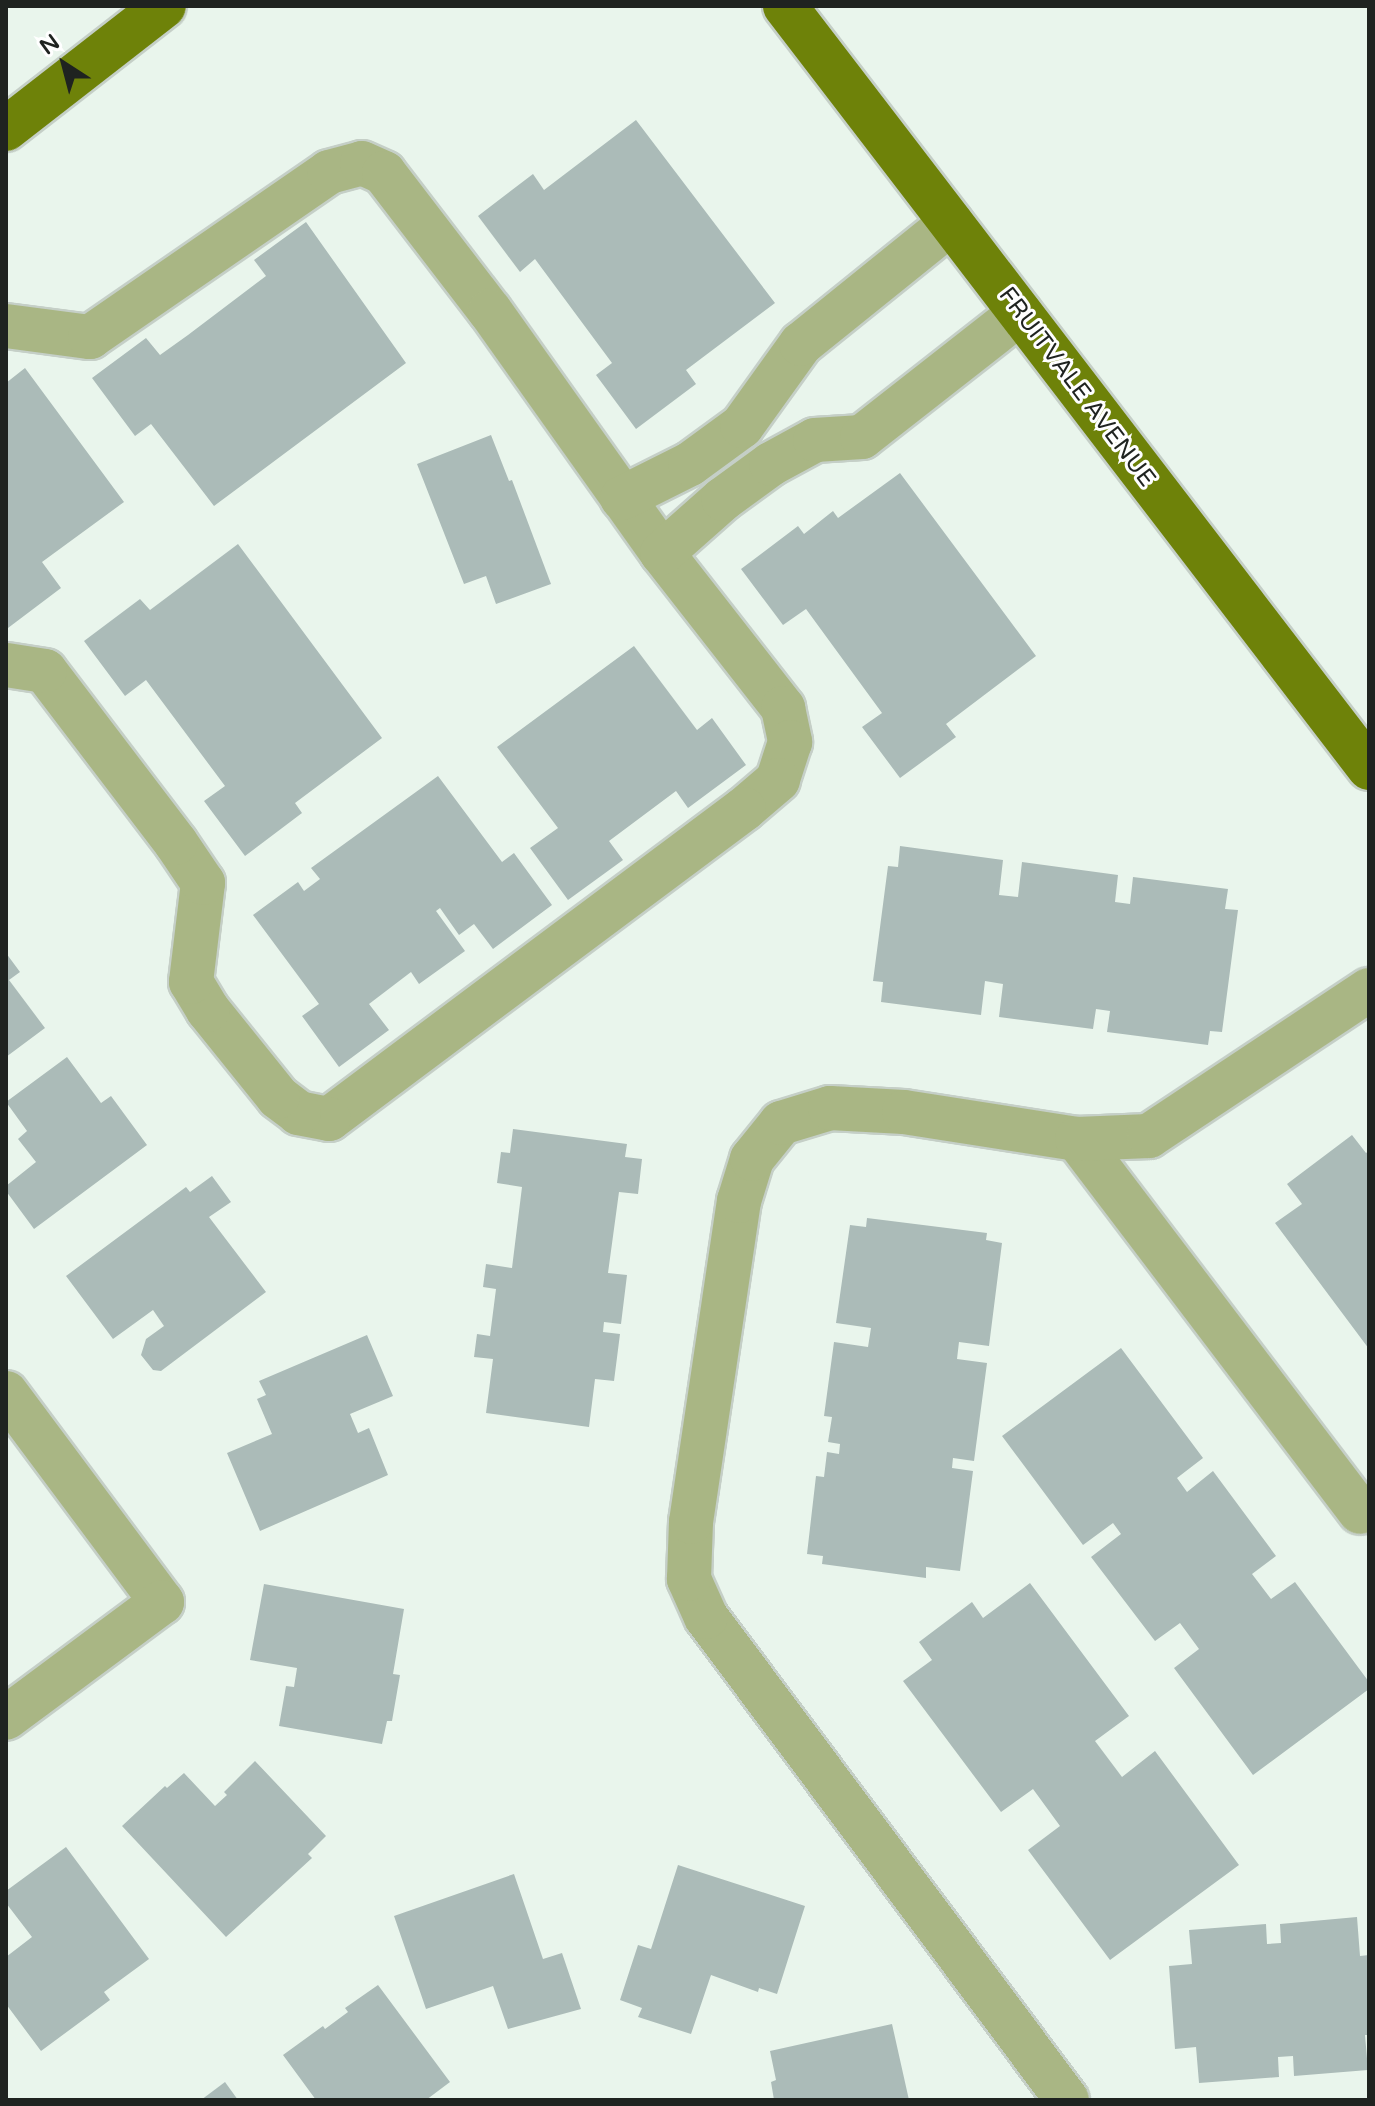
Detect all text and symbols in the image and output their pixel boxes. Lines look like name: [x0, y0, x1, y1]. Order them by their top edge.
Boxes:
north arrow: [24, 24, 104, 104]
text: N: [35, 29, 65, 60]
street label: FRUITVALE AVENUE: [992, 281, 1162, 493]

